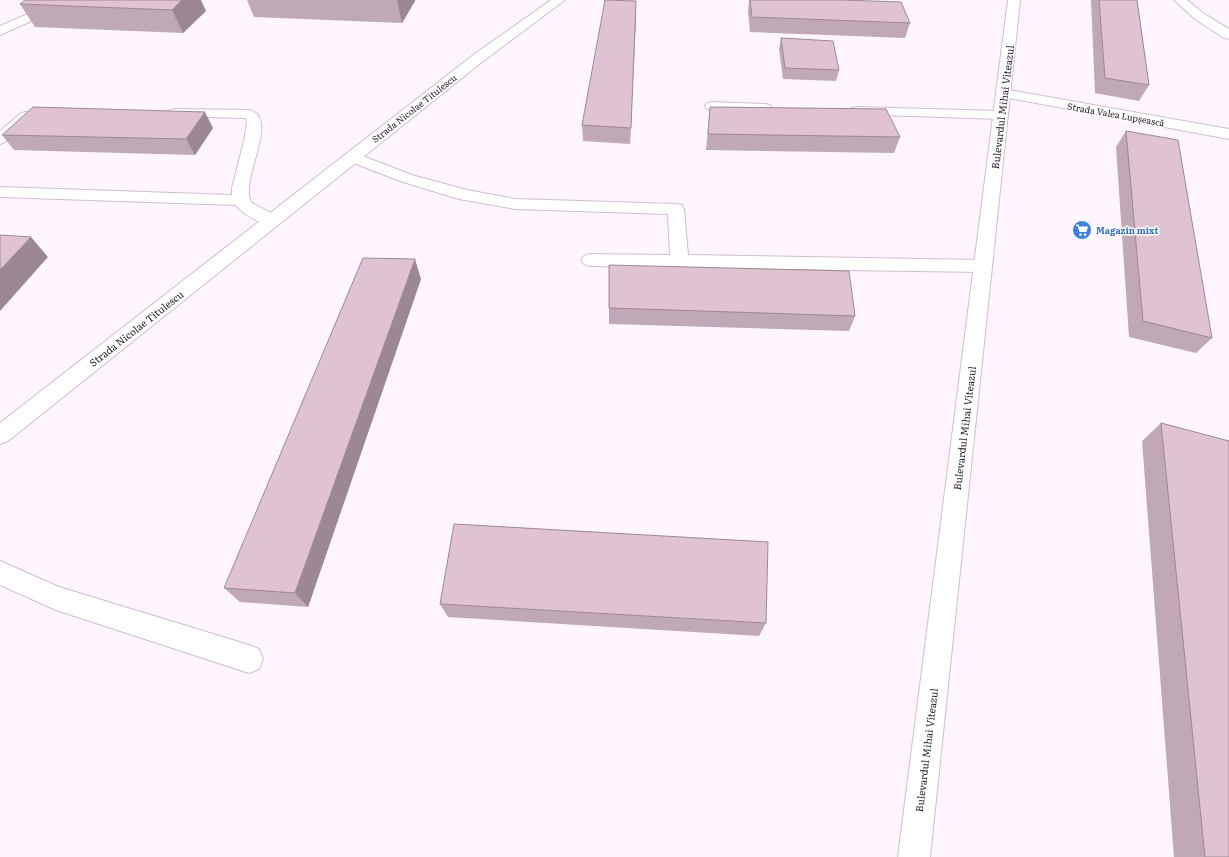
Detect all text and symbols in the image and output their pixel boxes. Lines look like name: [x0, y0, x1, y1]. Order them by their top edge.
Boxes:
street label: Bulevardul Mihai Viteazul: [987, 44, 1017, 170]
street label: Strada Nicolae Titulescu: [369, 70, 460, 146]
street label: Strada Valea Lupșească: [1066, 99, 1166, 129]
supermarket icon: Magazin mixt: [1071, 219, 1093, 241]
place label: Magazin mixt: [1096, 223, 1158, 237]
street label: Strada Nicolae Titulescu: [86, 286, 187, 370]
street label: Bulevardul Mihai Viteazul: [949, 365, 979, 491]
street label: Bulevardul Mihai Viteazul: [911, 687, 941, 813]

